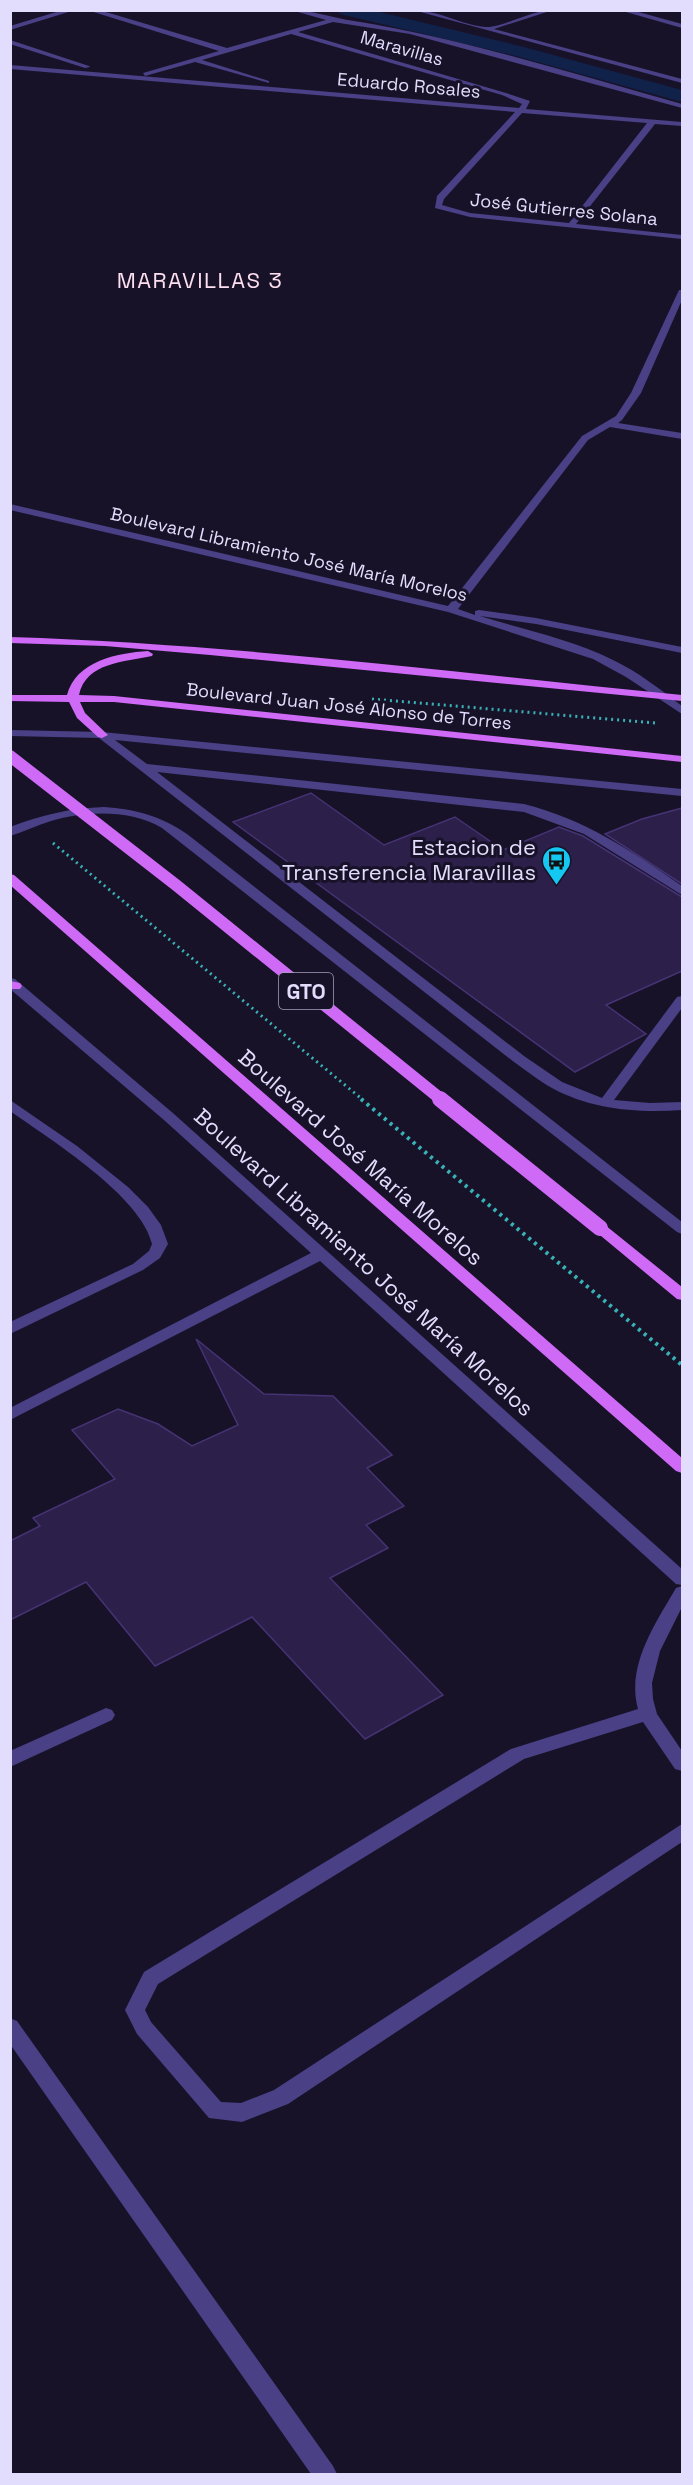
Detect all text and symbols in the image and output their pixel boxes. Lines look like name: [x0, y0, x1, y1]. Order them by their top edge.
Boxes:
street label: Maravillas: [358, 25, 446, 71]
street label: Eduardo Rosales: [336, 67, 482, 103]
street label: José Gutierres Solana: [469, 188, 659, 230]
district label: MARAVILLAS 3: [117, 266, 283, 294]
street label: Boulevard Libramiento José María Morelos: [108, 502, 470, 606]
street label: Boulevard Juan José Alonso de Torres: [185, 677, 513, 735]
place label: Estacion de Transferencia Maravillas: [282, 833, 536, 886]
bus stop icon: Estacion de Transferencia Maravillas: [541, 844, 573, 886]
road number: GTO: [279, 973, 333, 1009]
street label: Boulevard José María Morelos: [233, 1043, 489, 1271]
street label: Boulevard Libramiento José María Morelos: [188, 1102, 540, 1422]

